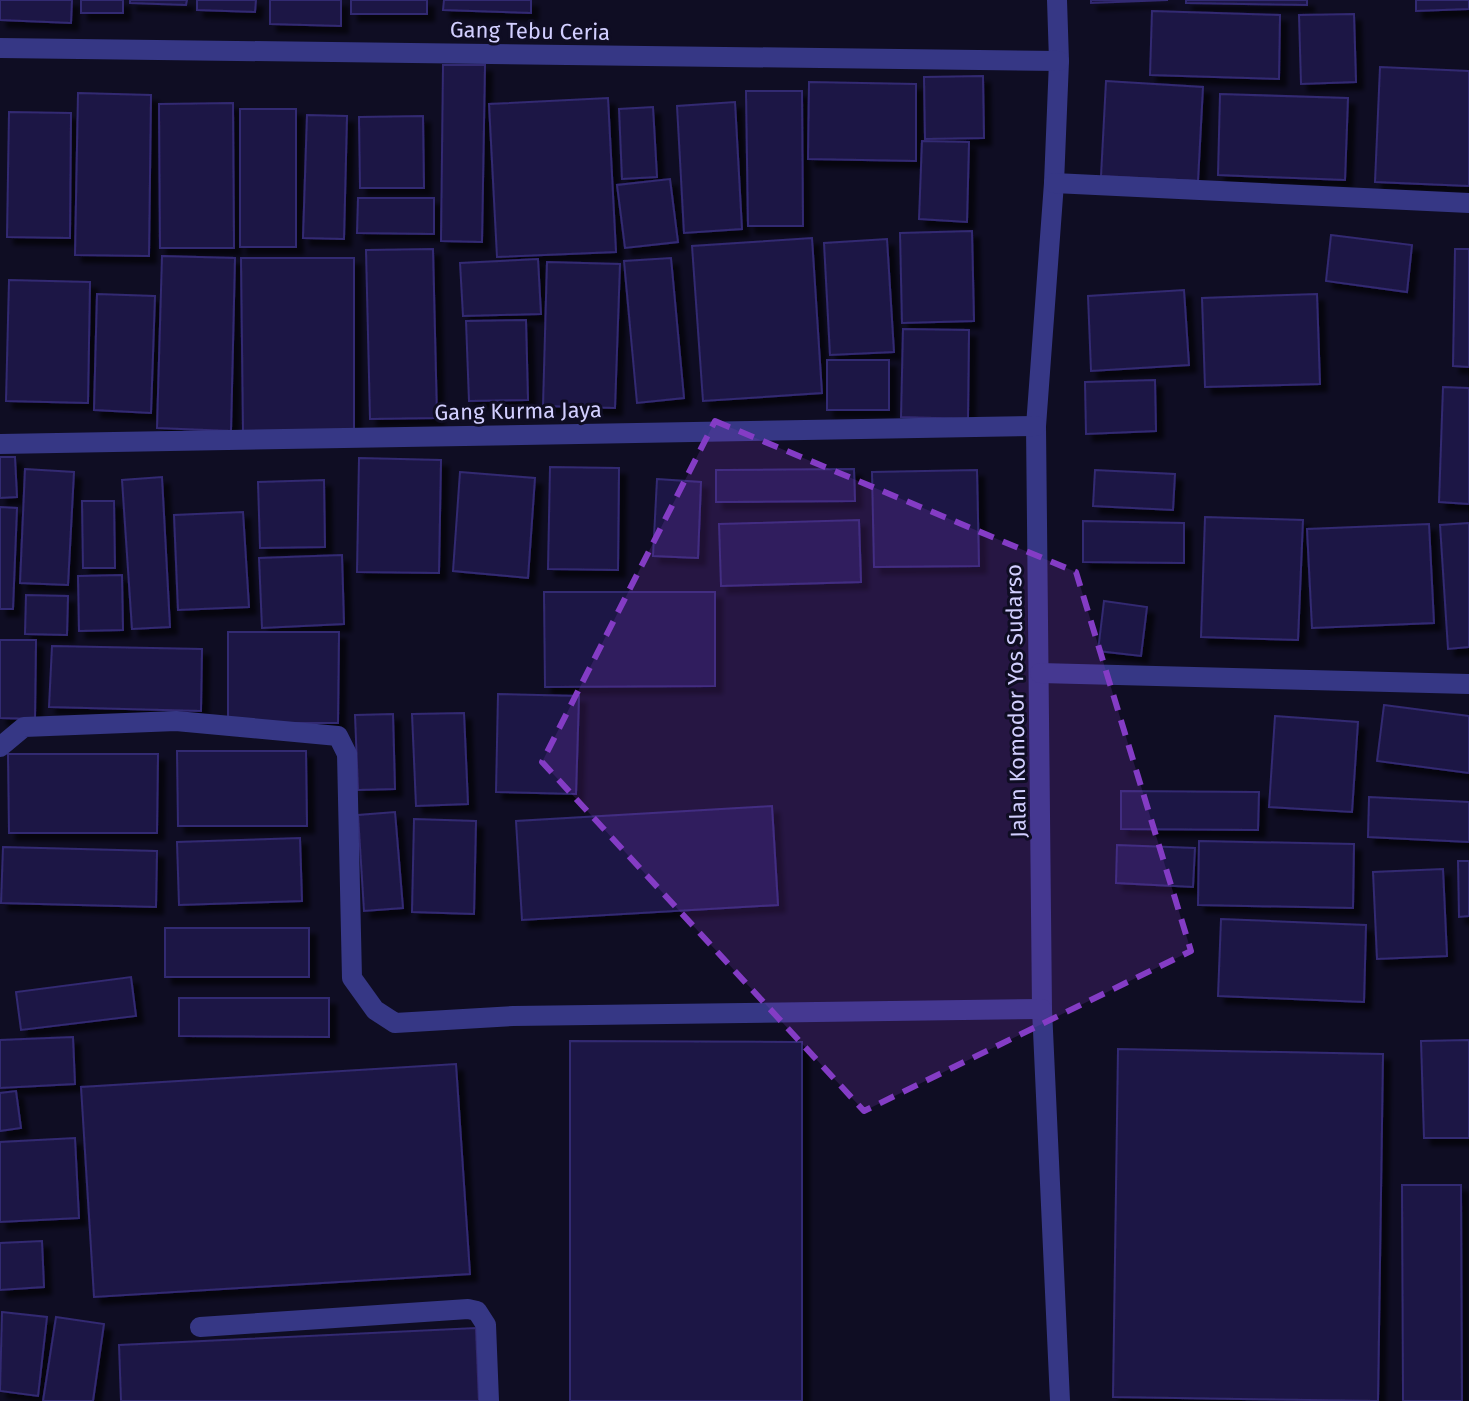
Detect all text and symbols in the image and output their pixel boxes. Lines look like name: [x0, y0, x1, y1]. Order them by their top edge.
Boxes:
street label: Gang Tebu Ceria: [450, 16, 610, 46]
street label: Gang Kurma Jaya: [434, 396, 602, 426]
street label: Jalan Komodor Yos Sudarso: [1000, 564, 1032, 838]

